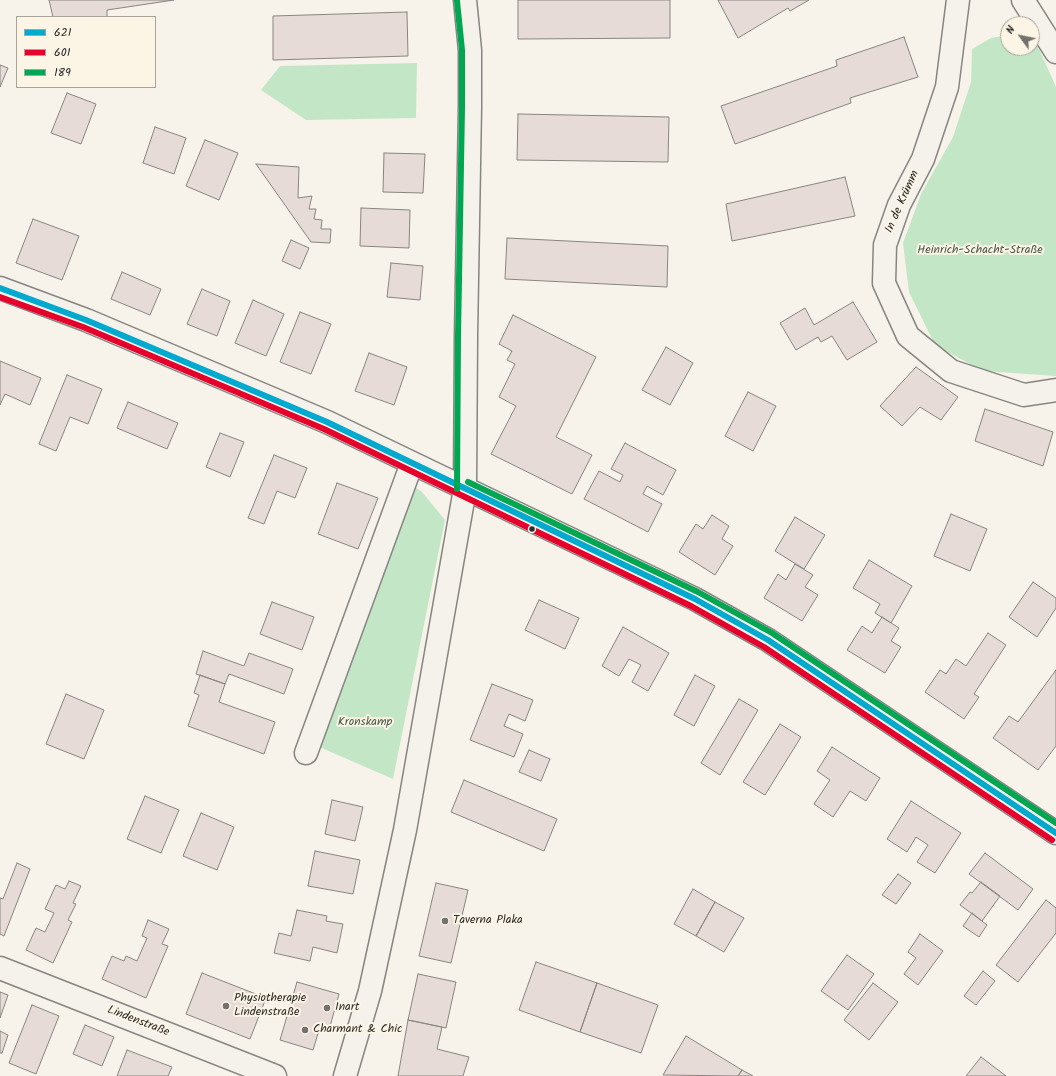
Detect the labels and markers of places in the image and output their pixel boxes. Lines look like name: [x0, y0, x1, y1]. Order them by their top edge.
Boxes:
unlabelled marker: [527, 524, 537, 534]
place label: Taverna Plaka: [453, 914, 523, 928]
marker: Taverna Plaka: [440, 916, 450, 926]
place label: Physiotherapie Lindenstraße: [234, 992, 306, 1020]
marker: Physiotherapie Lindenstraße: [221, 1001, 231, 1011]
place label: Inart: [335, 1001, 359, 1015]
marker: Inart: [322, 1003, 332, 1013]
place label: Charmant & Chic: [313, 1023, 402, 1037]
marker: Charmant & Chic: [300, 1025, 310, 1035]

